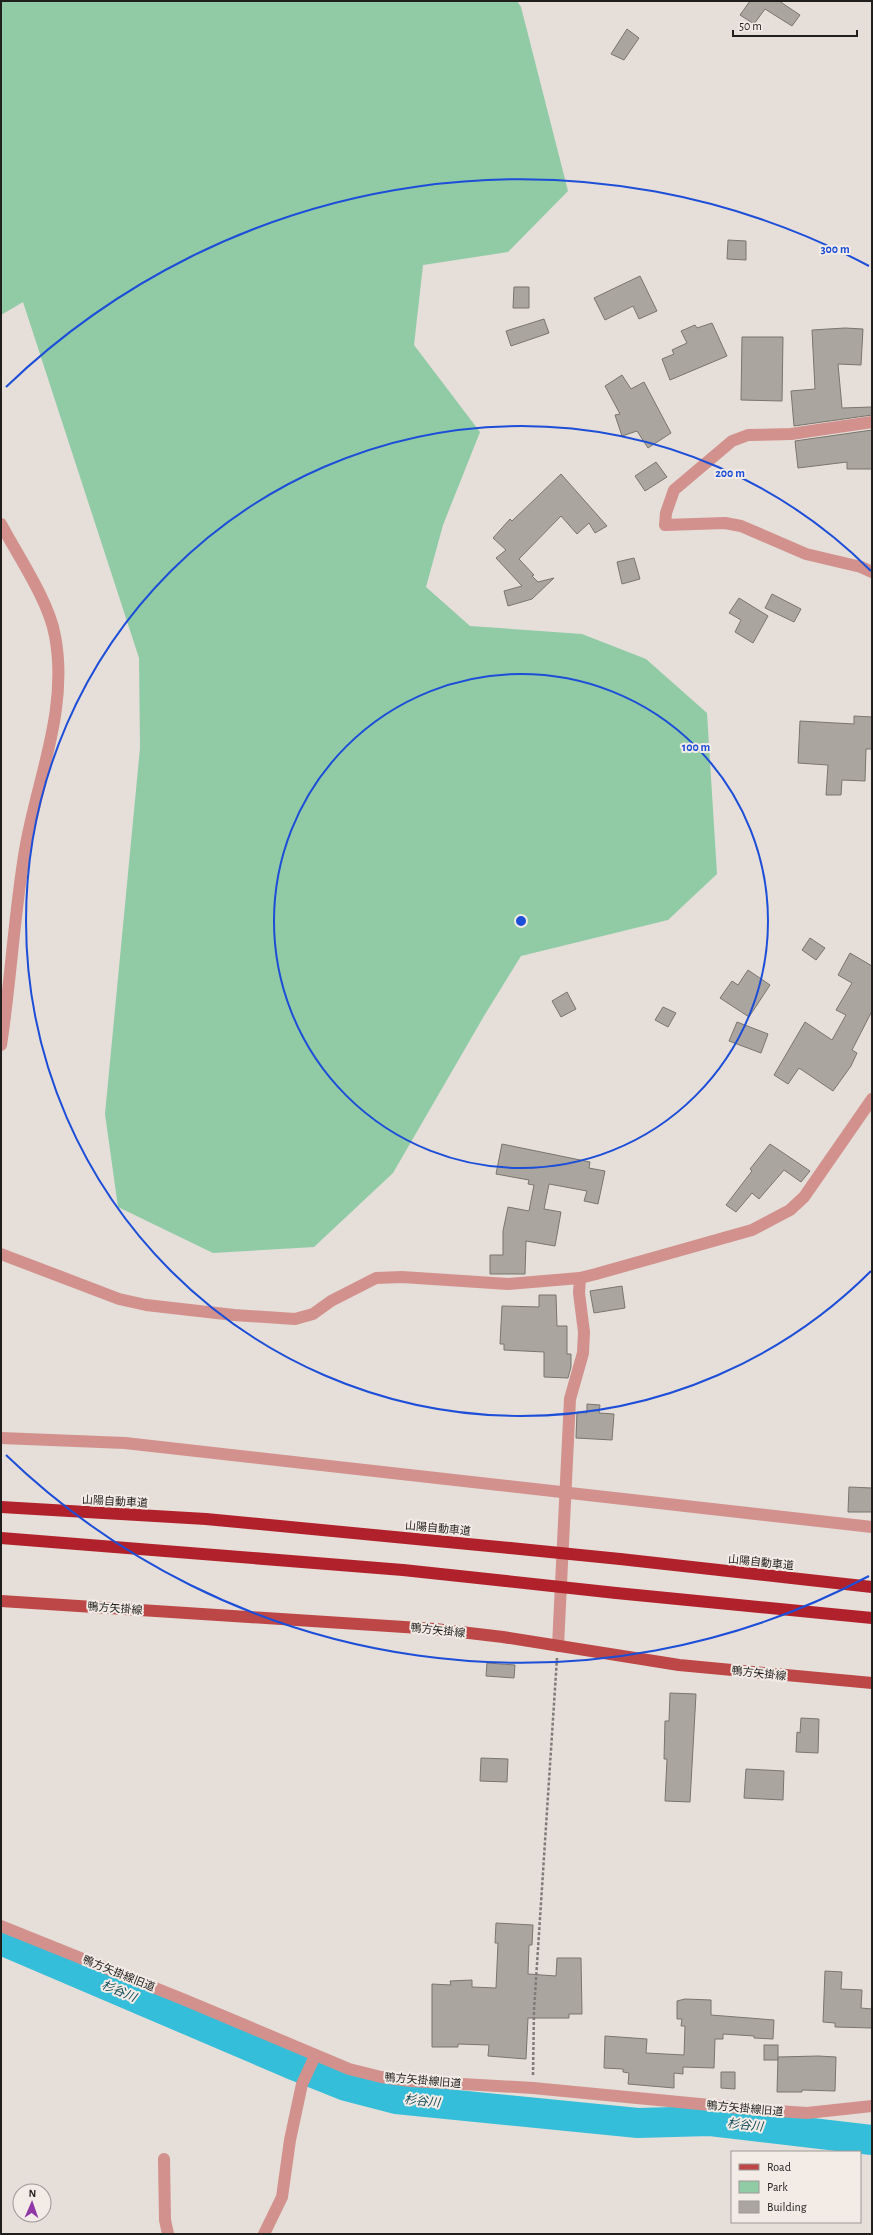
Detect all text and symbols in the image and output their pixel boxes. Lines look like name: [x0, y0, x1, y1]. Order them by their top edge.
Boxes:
scale bar: [733, 12, 857, 38]
text: 50 m: [739, 20, 762, 32]
text: 300 m: [820, 243, 850, 255]
text: 200 m: [715, 467, 745, 479]
text: 100 m: [682, 741, 710, 753]
centre of rings: [514, 914, 528, 928]
street label: 山陽自動車道: [82, 1493, 148, 1509]
street label: 山陽自動車道: [405, 1519, 471, 1537]
street label: 山陽自動車道: [728, 1553, 794, 1571]
street label: 鴨方矢掛線: [87, 1600, 143, 1616]
street label: 鴨方矢掛線: [410, 1621, 466, 1639]
street label: 鴨方矢掛線: [731, 1664, 787, 1682]
street label: 鴨方矢掛線旧道: [81, 1953, 157, 1993]
water label: 杉谷川: [100, 1978, 140, 2004]
street label: 鴨方矢掛線旧道: [384, 2071, 462, 2089]
water label: 杉谷川: [403, 2092, 443, 2109]
street label: 鴨方矢掛線旧道: [706, 2099, 784, 2117]
water label: 杉谷川: [726, 2116, 766, 2133]
legend: [731, 2151, 861, 2223]
text: Road: [767, 2161, 791, 2173]
text: Park: [767, 2181, 788, 2193]
north arrow: [12, 2183, 52, 2223]
text: N: [28, 2188, 36, 2199]
text: Building: [767, 2201, 807, 2213]

